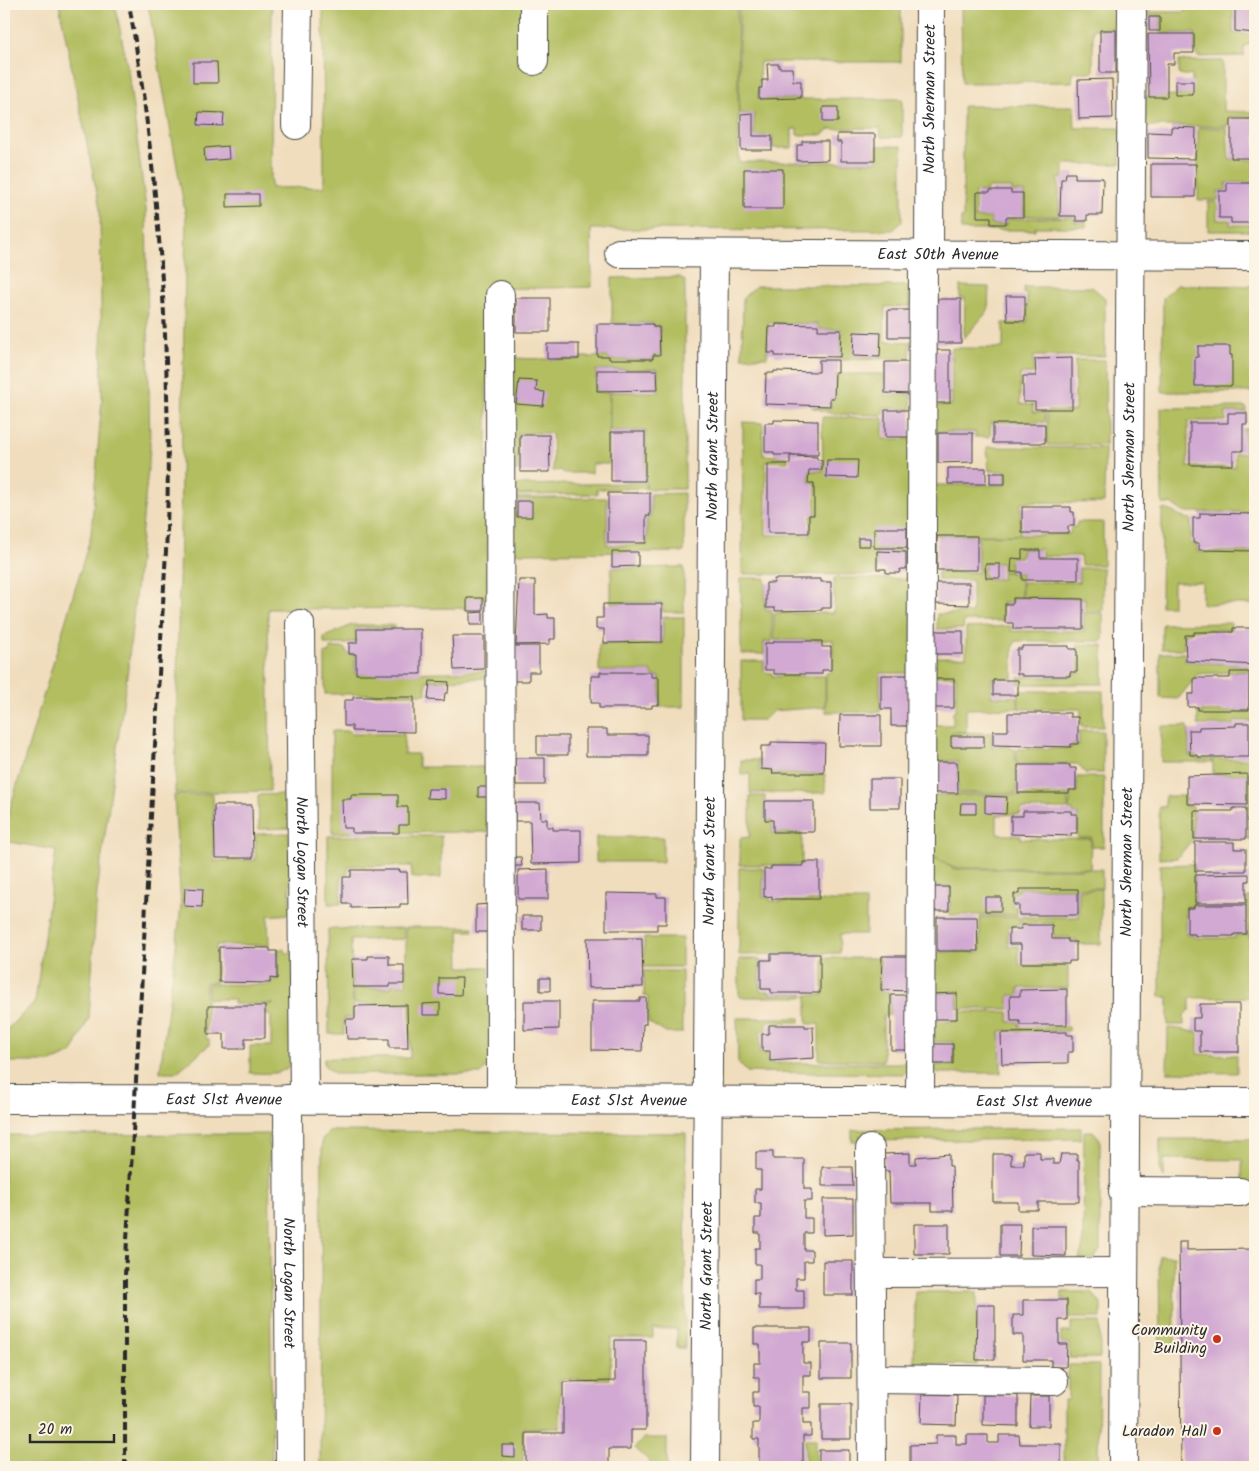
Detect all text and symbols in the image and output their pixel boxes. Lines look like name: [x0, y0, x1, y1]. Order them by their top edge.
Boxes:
street label: North Sherman Street: [917, 23, 942, 174]
street label: East 50th Avenue: [877, 242, 999, 267]
street label: North Sherman Street: [1116, 381, 1142, 532]
street label: North Grant Street: [700, 391, 725, 521]
street label: North Sherman Street: [1114, 786, 1140, 937]
street label: North Logan Street: [289, 796, 315, 929]
street label: North Grant Street: [697, 796, 722, 926]
street label: East 51st Avenue: [166, 1087, 282, 1112]
street label: East 51st Avenue: [571, 1088, 687, 1113]
street label: East 51st Avenue: [976, 1089, 1092, 1114]
street label: North Grant Street: [694, 1201, 719, 1331]
street label: North Logan Street: [276, 1217, 302, 1350]
place label: Community Building: [1131, 1318, 1207, 1361]
marker: Community Building: [1211, 1333, 1223, 1345]
scale bar: [30, 1411, 114, 1443]
text: 20 m: [38, 1418, 72, 1442]
place label: Laradon Hall: [1122, 1419, 1207, 1444]
marker: Laradon Hall: [1211, 1425, 1223, 1437]

